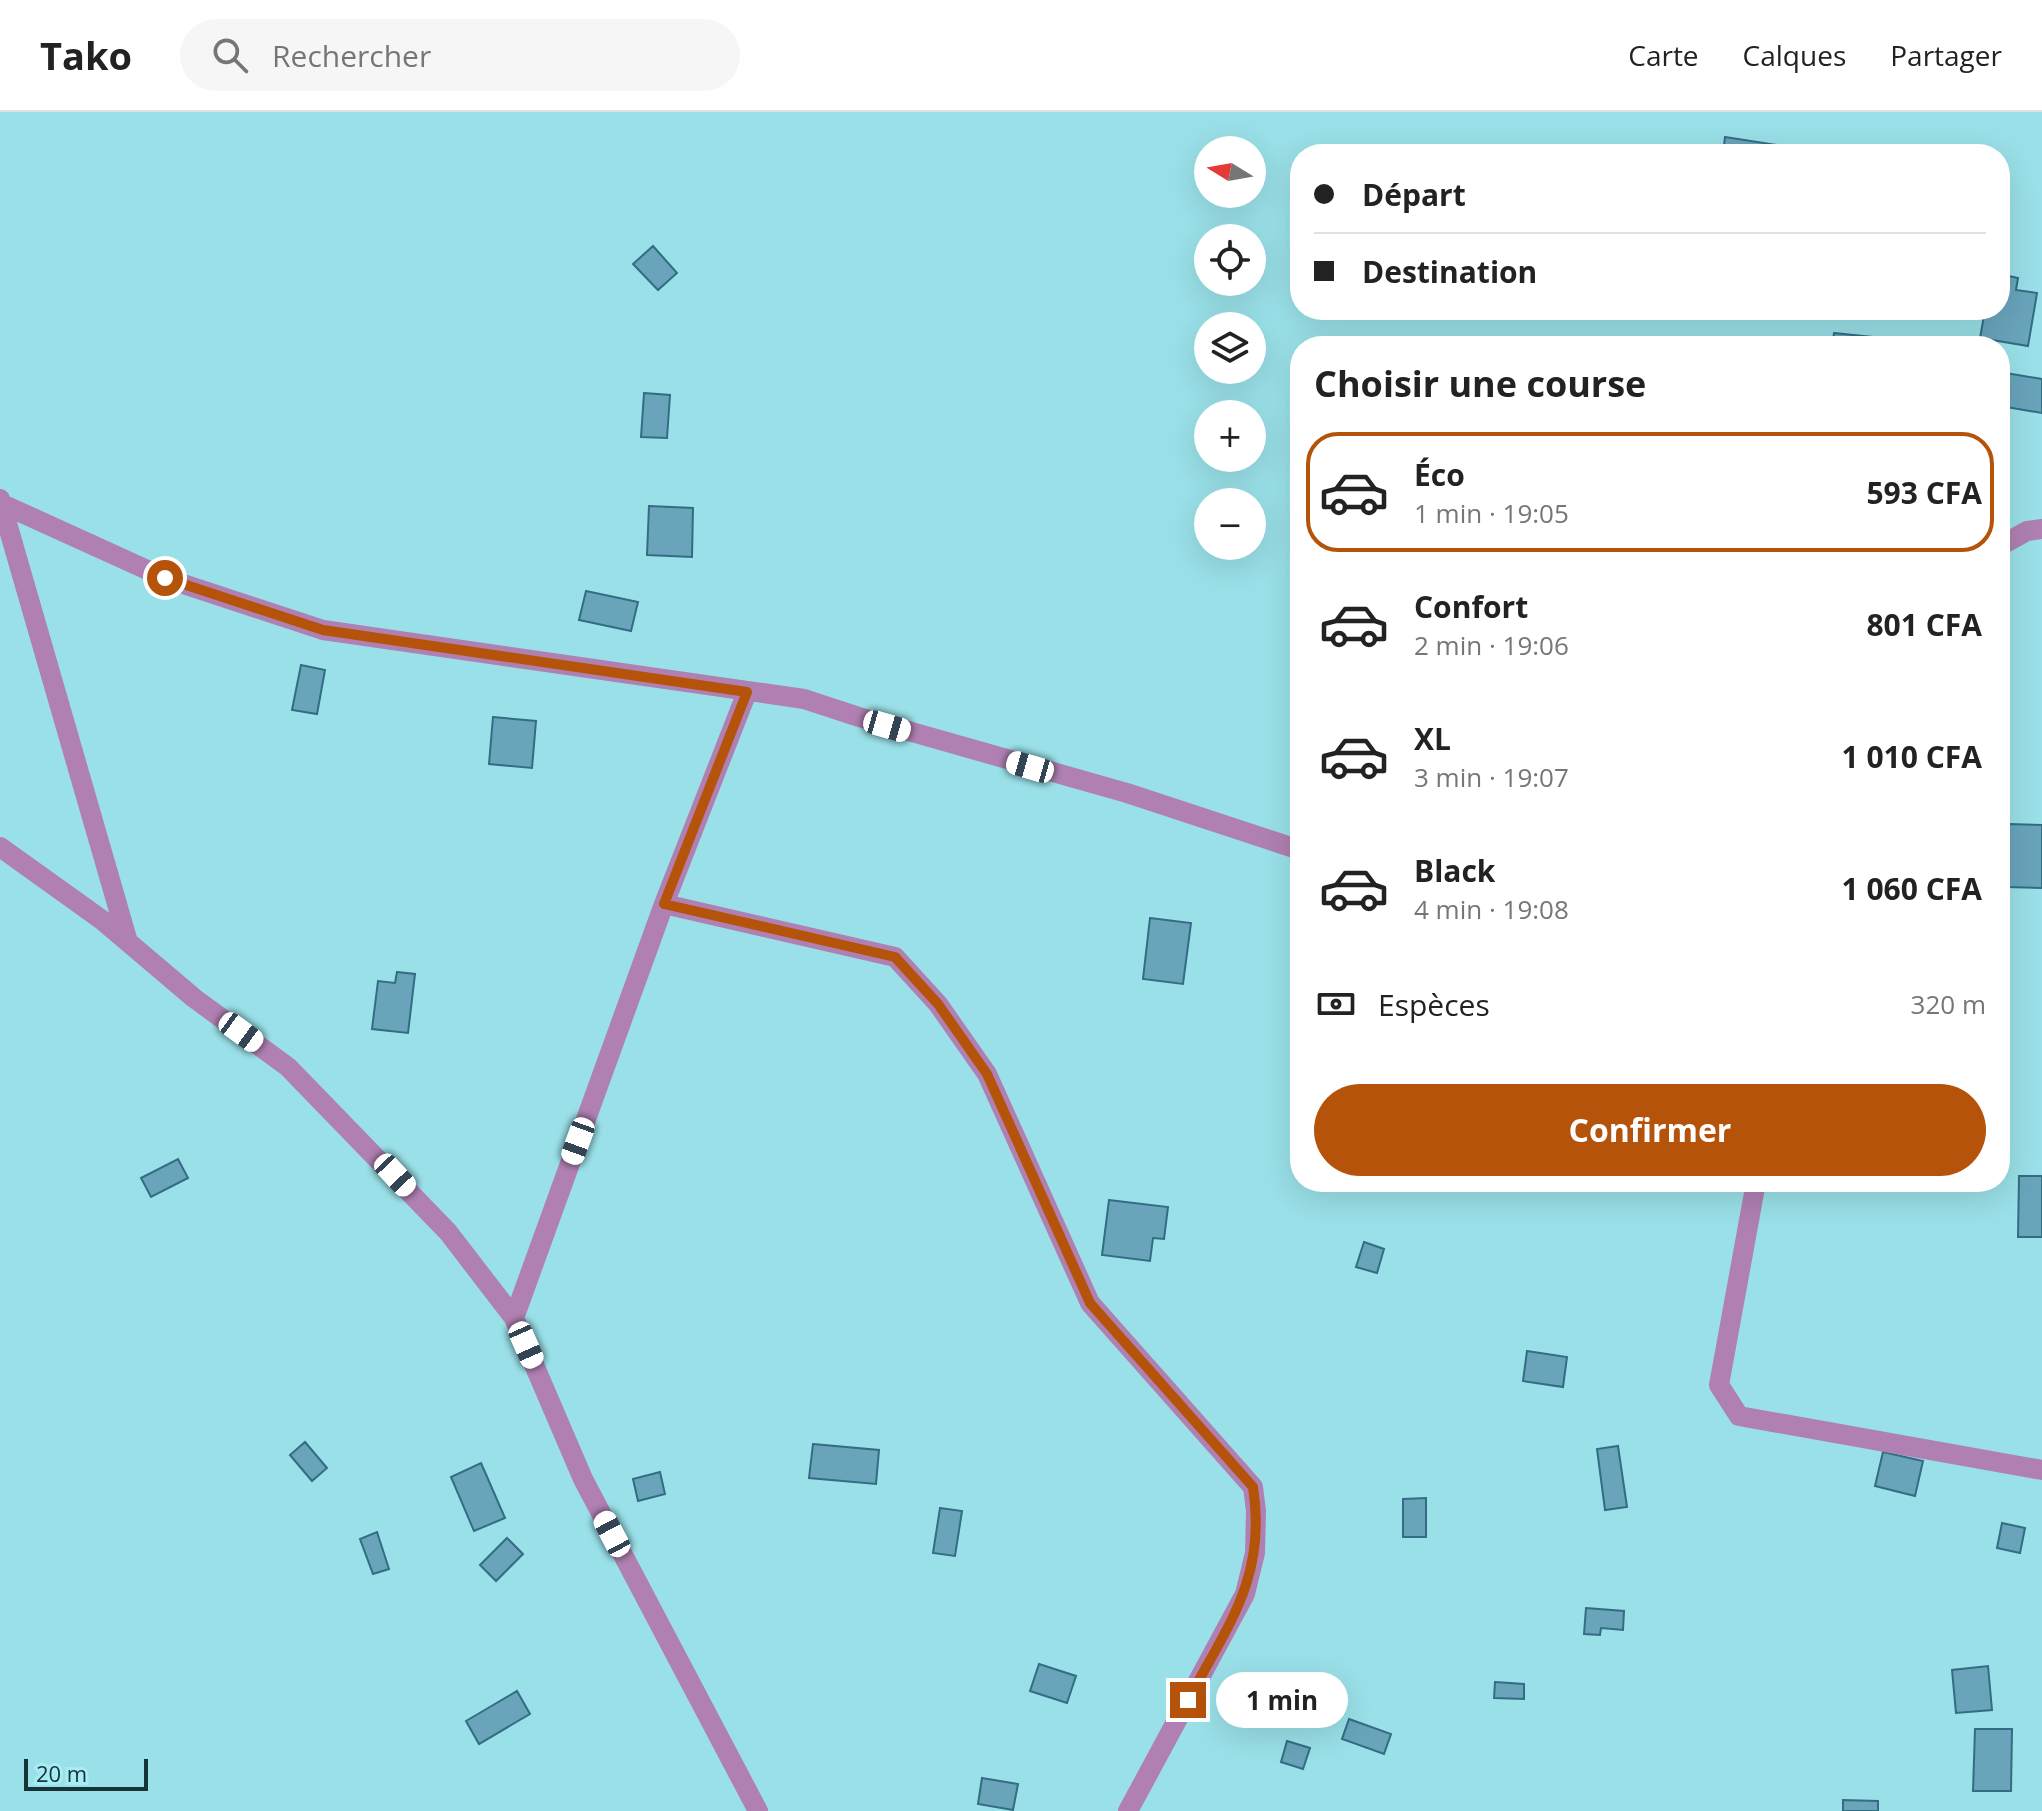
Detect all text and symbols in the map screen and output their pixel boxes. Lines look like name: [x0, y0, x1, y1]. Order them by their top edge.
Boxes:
search box: [180, 19, 740, 91]
text: Tako: [40, 29, 132, 81]
icon: search: [208, 33, 252, 77]
text: Rechercher: [272, 35, 431, 76]
text: Carte: [1628, 36, 1699, 74]
text: Calques: [1743, 36, 1846, 74]
text: Partager: [1890, 36, 2002, 74]
north arrow: [1194, 136, 1266, 208]
map controls: [1194, 136, 1266, 560]
text: Départ: [1362, 174, 1466, 215]
button: locate: [1194, 224, 1266, 296]
text: Destination: [1362, 251, 1537, 292]
button: layers: [1194, 312, 1266, 384]
text: Choisir une course: [1314, 359, 1646, 408]
button: +: [1194, 400, 1266, 472]
text: Éco: [1414, 454, 1465, 495]
icon: car: [1318, 456, 1390, 528]
text: 593 CFA: [1866, 472, 1982, 513]
button: −: [1194, 488, 1266, 560]
text: 1 min · 19:05: [1414, 495, 1569, 531]
route start: [147, 560, 183, 596]
text: Confort: [1414, 586, 1528, 627]
icon: car: [1318, 588, 1390, 660]
text: 801 CFA: [1866, 604, 1982, 645]
text: 2 min · 19:06: [1414, 627, 1569, 663]
car: [861, 708, 913, 744]
text: XL: [1414, 718, 1451, 759]
icon: car: [1318, 720, 1390, 792]
text: 1 010 CFA: [1842, 736, 1982, 777]
car: [1004, 749, 1056, 785]
text: 3 min · 19:07: [1414, 759, 1569, 795]
text: Black: [1414, 850, 1495, 891]
icon: car: [1318, 852, 1390, 924]
text: 1 060 CFA: [1842, 868, 1982, 909]
text: 4 min · 19:08: [1414, 891, 1569, 927]
icon: cash: [1314, 982, 1358, 1026]
text: Espèces: [1378, 984, 1490, 1025]
text: 320 m: [1911, 986, 1986, 1022]
car: [215, 1008, 267, 1056]
button: Confirmer: [1314, 1084, 1986, 1176]
car: [559, 1114, 597, 1168]
car: [370, 1149, 420, 1201]
car: [505, 1318, 547, 1372]
car: [590, 1507, 634, 1561]
callout: 1 min: [1216, 1672, 1348, 1728]
route end: [1170, 1682, 1206, 1718]
text: 1 min: [1246, 1682, 1318, 1718]
scale bar: [24, 1755, 148, 1791]
text: 20 m: [36, 1758, 87, 1788]

